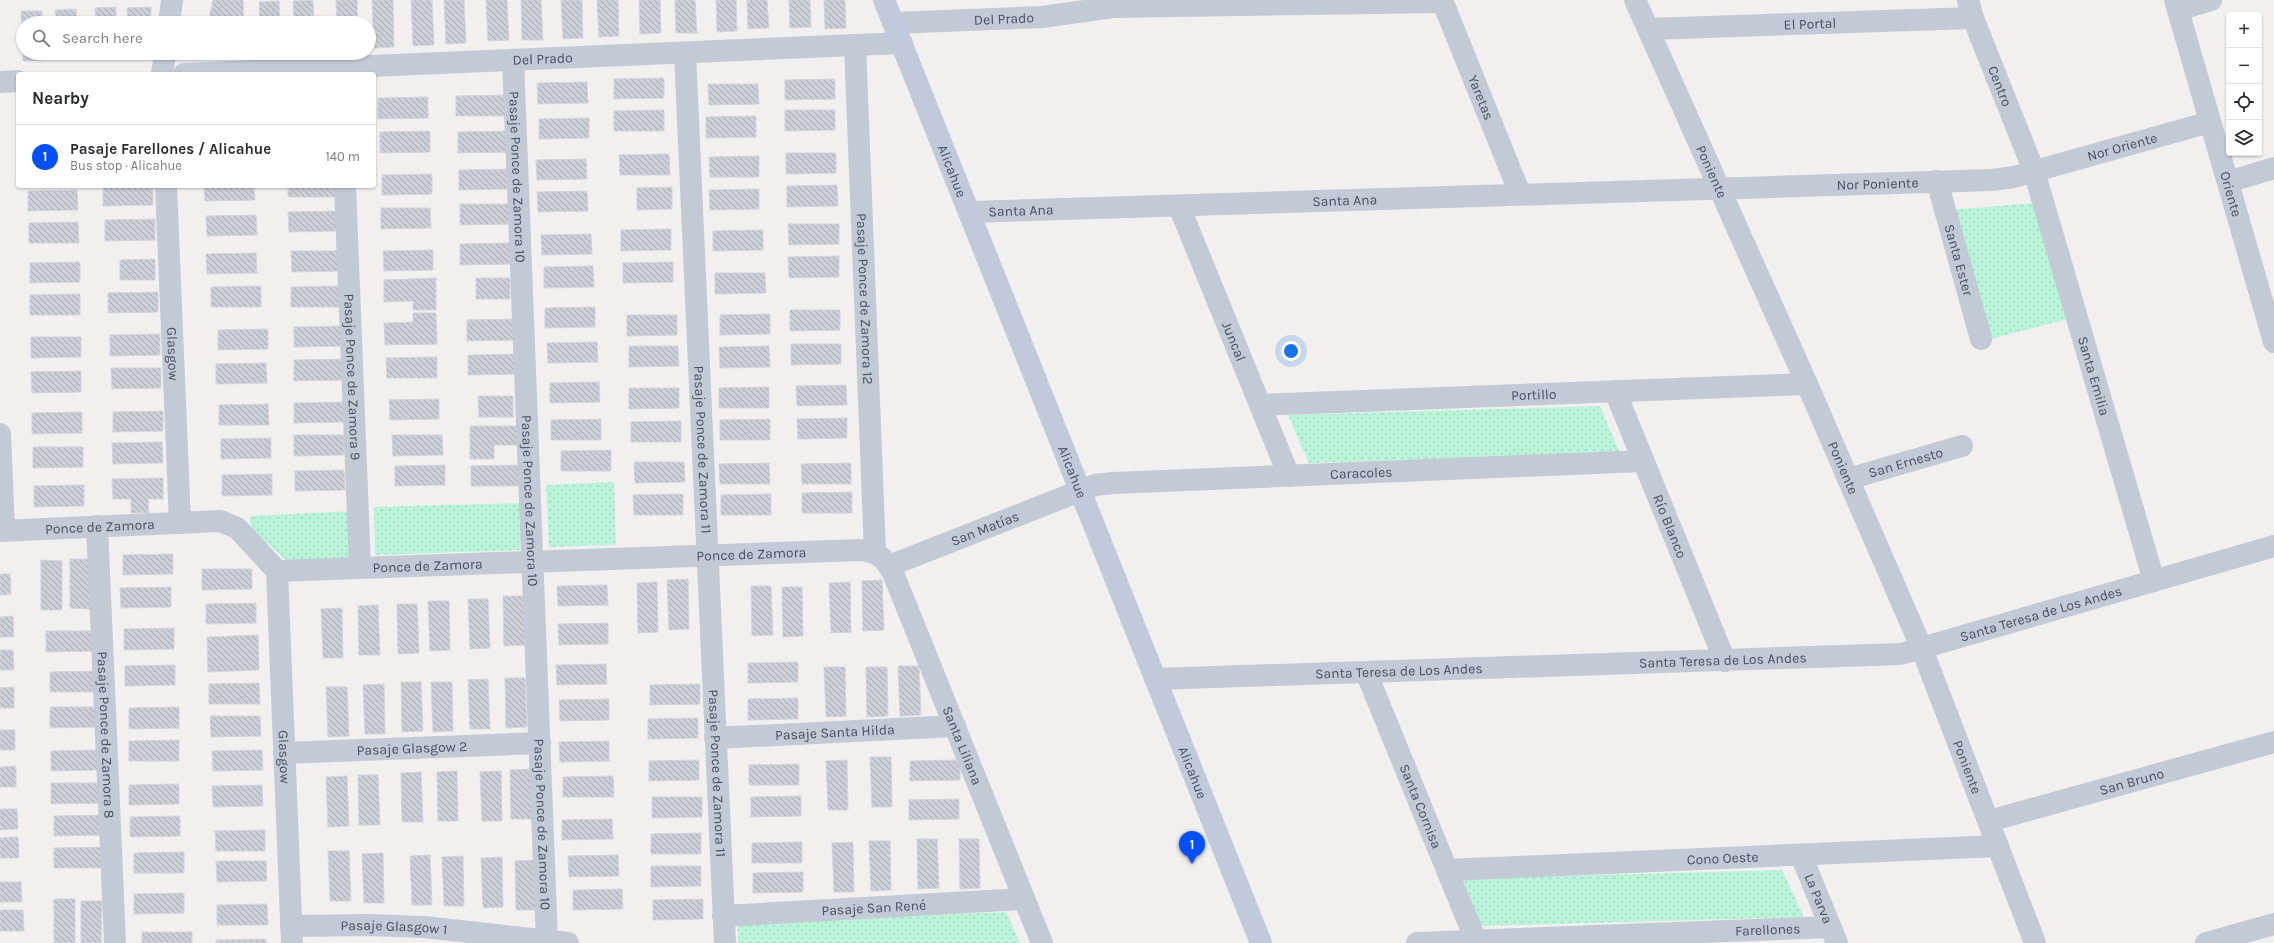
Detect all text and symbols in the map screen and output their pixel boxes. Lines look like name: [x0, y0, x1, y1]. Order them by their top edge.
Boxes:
street label: Del Prado: [974, 9, 1034, 29]
map controls: [2226, 12, 2262, 156]
button: +: [2226, 12, 2262, 48]
street label: El Portal: [1783, 15, 1836, 33]
search box: [16, 16, 376, 60]
icon: search: [30, 27, 52, 49]
text: Search here: [62, 29, 143, 47]
button: −: [2226, 48, 2262, 84]
street label: Del Prado: [512, 49, 573, 69]
street label: Centro: [1984, 64, 2015, 109]
street label: Yaretas: [1464, 73, 1497, 123]
button: locate: [2226, 84, 2262, 120]
text: Nearby: [32, 88, 89, 108]
street label: Pasaje Ponce de Zamora 10: [505, 91, 529, 263]
button: layers: [2226, 120, 2262, 156]
street label: Nor Oriente: [2085, 129, 2159, 165]
text: Pasaje Farellones / Alicahue: [70, 140, 271, 158]
street label: Alicahue: [934, 142, 970, 200]
street label: Poniente: [1692, 143, 1731, 201]
text: 1: [43, 149, 47, 164]
text: 140 m: [325, 149, 360, 164]
text: Bus stop · Alicahue: [70, 158, 182, 173]
street label: Oriente: [2216, 170, 2245, 219]
street label: Nor Poniente: [1836, 174, 1919, 194]
street label: Santa Ana: [1312, 191, 1378, 210]
street label: Santa Ana: [988, 201, 1054, 220]
street label: Pasaje Ponce de Zamora 12: [853, 213, 876, 385]
street label: Santa Ester: [1940, 222, 1977, 299]
street label: Pasaje Ponce de Zamora 9: [340, 293, 364, 461]
street label: Juncal: [1218, 319, 1249, 364]
street label: Glasgow: [163, 327, 182, 381]
street label: Santa Emilia: [2074, 334, 2113, 418]
your location: [1281, 341, 1301, 361]
street label: Pasaje Ponce de Zamora 11: [690, 365, 715, 534]
street label: Portillo: [1511, 386, 1557, 404]
street label: Pasaje Ponce de Zamora 10: [518, 415, 541, 587]
street label: Poniente: [1824, 439, 1862, 497]
street label: Alicahue: [1054, 443, 1090, 501]
street label: San Ernesto: [1867, 444, 1945, 482]
street label: Caracoles: [1330, 463, 1393, 483]
street label: Río Blanco: [1649, 492, 1690, 561]
street label: San Matías: [948, 508, 1022, 550]
street label: Ponce de Zamora: [45, 516, 155, 538]
street label: Ponce de Zamora: [696, 544, 807, 565]
street label: Ponce de Zamora: [372, 556, 483, 577]
street label: Santa Teresa de Los Andes: [1958, 582, 2124, 646]
street label: Santa Teresa de Los Andes: [1639, 649, 1807, 672]
street label: Pasaje Ponce de Zamora 8: [93, 651, 118, 819]
street label: Santa Teresa de Los Andes: [1315, 660, 1483, 683]
street label: Pasaje Ponce de Zamora 11: [705, 689, 729, 858]
street label: Santa Liliana: [938, 704, 985, 788]
street label: Pasaje Santa Hilda: [775, 721, 895, 744]
street label: Glasgow: [274, 730, 294, 784]
street label: Pasaje Glasgow 2: [356, 738, 468, 759]
street label: Pasaje Ponce de Zamora 10: [530, 738, 554, 911]
street label: Poniente: [1949, 738, 1985, 796]
street label: Alicahue: [1174, 744, 1211, 802]
street label: Santa Cornisa: [1396, 762, 1445, 851]
street label: San Bruno: [2098, 765, 2166, 799]
pin: 1: [1179, 831, 1205, 864]
street label: Cono Oeste: [1687, 848, 1759, 869]
street label: La Parva: [1800, 871, 1836, 926]
street label: Pasaje San René: [821, 897, 927, 919]
street label: Pasaje Glasgow 1: [340, 917, 448, 939]
street label: Farellones: [1735, 920, 1801, 940]

